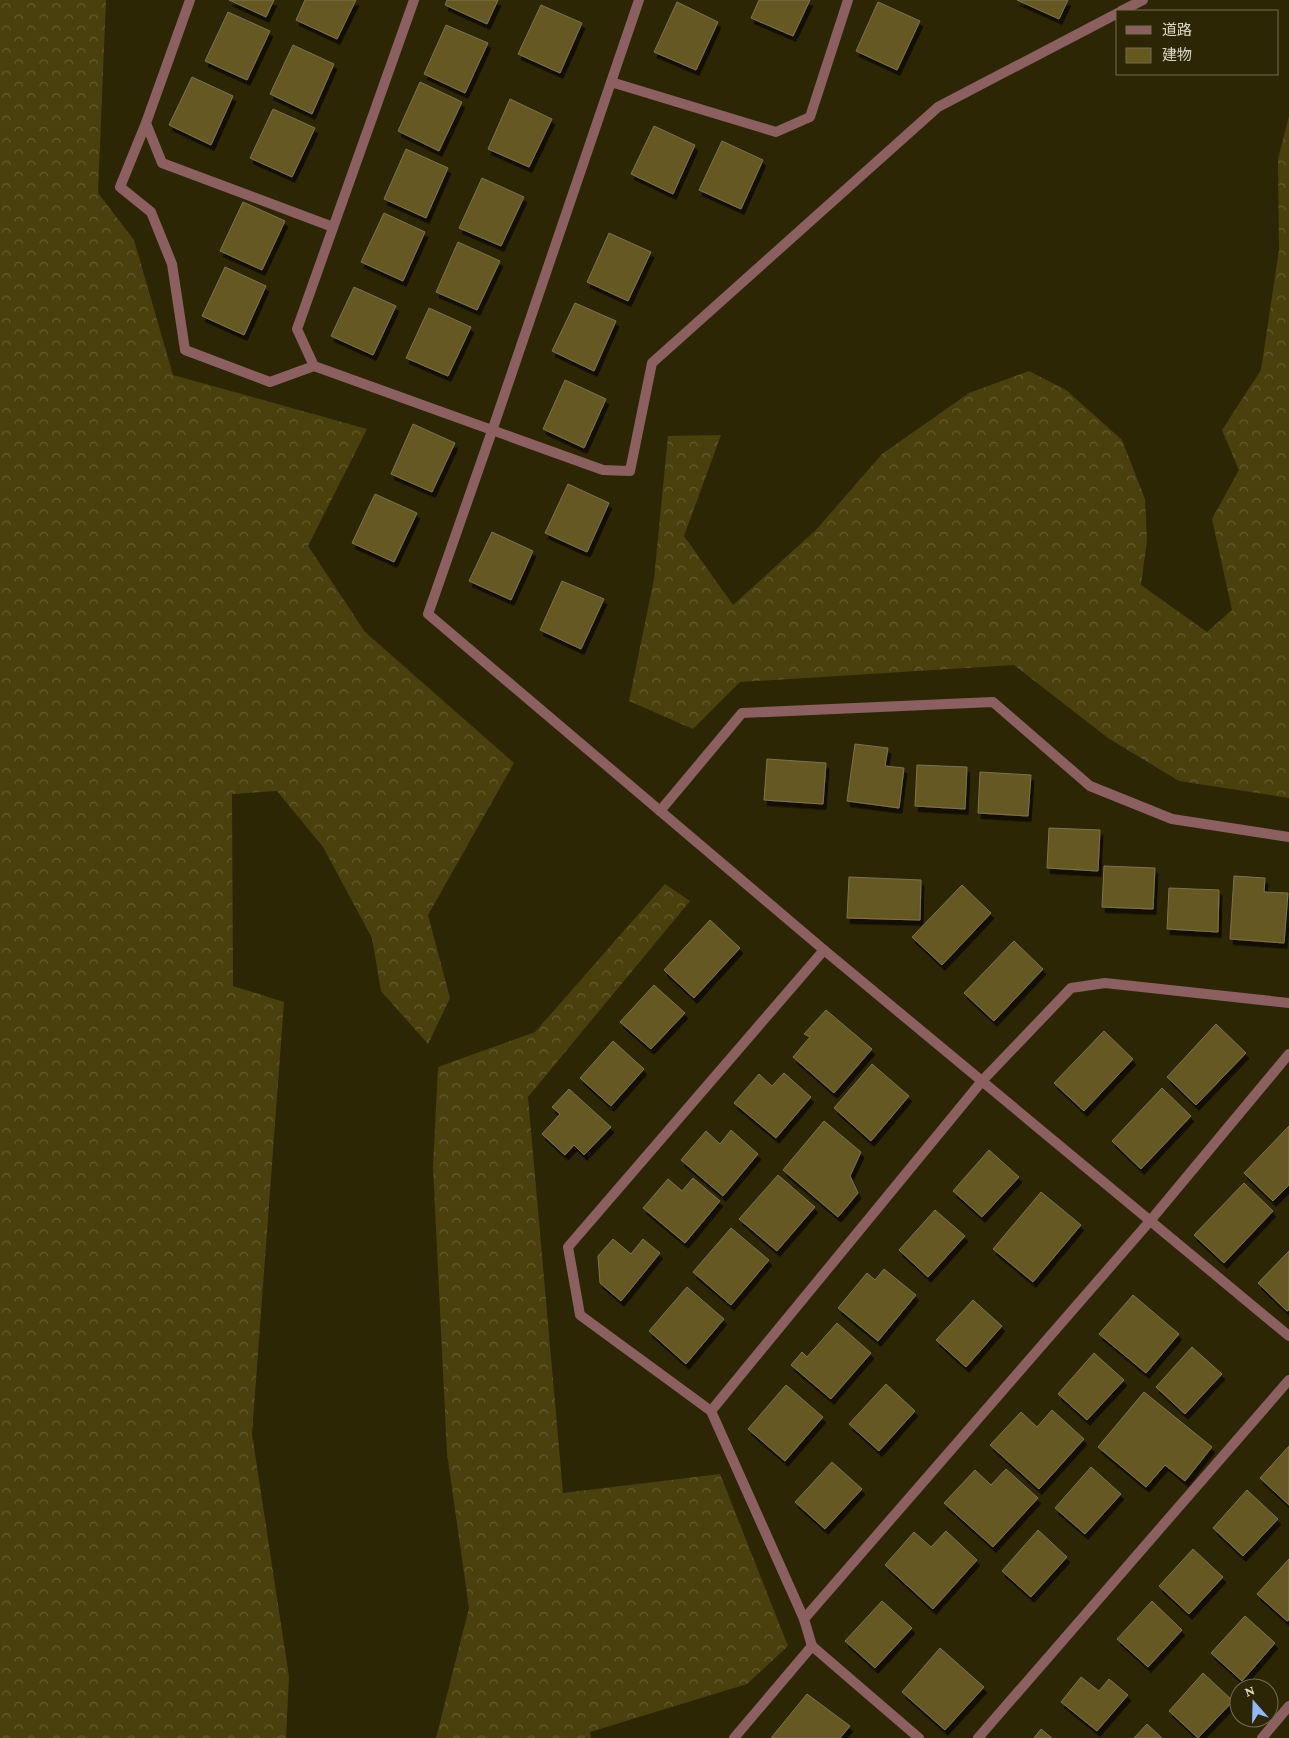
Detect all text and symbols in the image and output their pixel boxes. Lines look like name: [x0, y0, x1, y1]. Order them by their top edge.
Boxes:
legend: [1116, 10, 1279, 75]
text: 道路: [1162, 22, 1192, 38]
text: 建物: [1162, 47, 1192, 63]
north arrow: [1229, 1678, 1279, 1728]
text: N: [1242, 1681, 1257, 1700]

